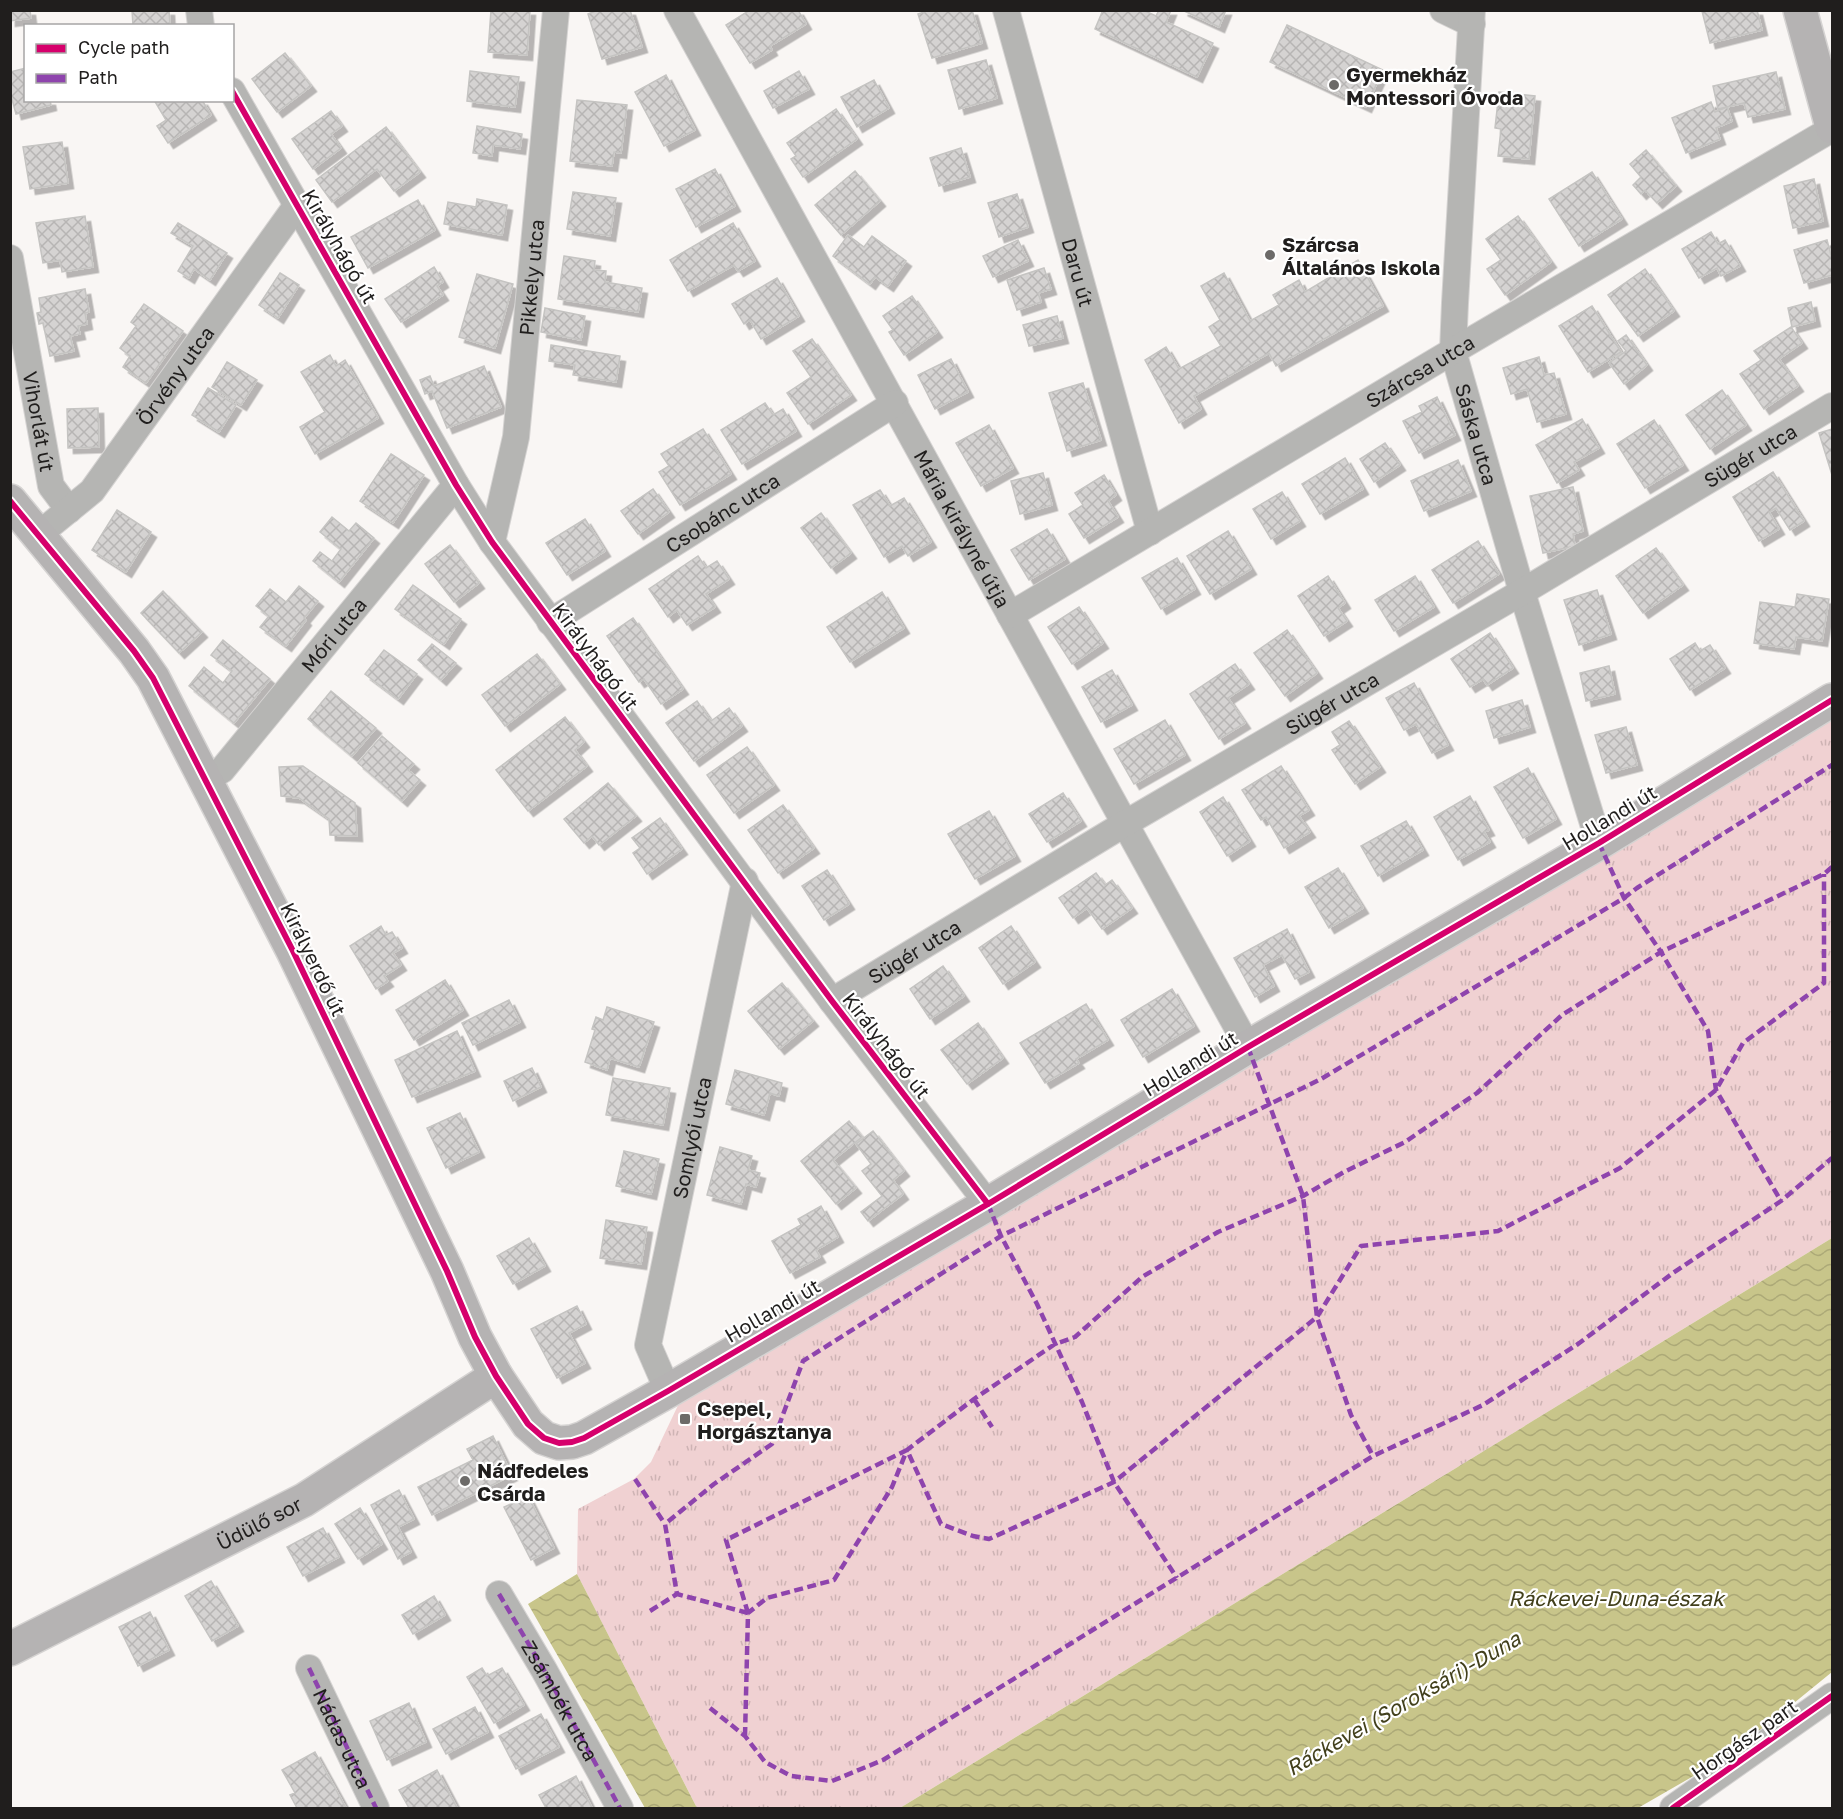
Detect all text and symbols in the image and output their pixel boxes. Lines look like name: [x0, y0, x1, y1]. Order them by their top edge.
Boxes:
legend: [24, 24, 234, 102]
text: Cycle path: [78, 36, 170, 58]
place label: Gyermekház Montessori Óvoda: [1346, 62, 1523, 109]
text: Path: [78, 66, 118, 88]
marker: Gyermekház Montessori Óvoda: [1327, 78, 1341, 92]
street label: Királyhágó út: [298, 184, 382, 308]
street label: Pikkely utca: [514, 218, 548, 337]
place label: Szárcsa Általános Iskola: [1282, 232, 1440, 279]
street label: Daru út: [1057, 235, 1099, 309]
marker: Szárcsa Általános Iskola: [1263, 248, 1277, 262]
street label: Örvény utca: [131, 321, 218, 429]
street label: Szárcsa utca: [1361, 329, 1478, 412]
street label: Vihorlát út: [19, 369, 60, 473]
street label: Sáska utca: [1451, 381, 1503, 488]
street label: Sügér utca: [1699, 418, 1801, 492]
street label: Mária királyné útja: [909, 445, 1016, 612]
street label: Csobánc utca: [661, 468, 784, 558]
street label: Móri utca: [295, 592, 371, 677]
street label: Királyhágó út: [548, 598, 644, 714]
street label: Sügér utca: [1281, 666, 1383, 739]
street label: Hollandi út: [1557, 779, 1661, 855]
street label: Királyerdő út: [276, 898, 352, 1020]
street label: Sügér utca: [863, 914, 965, 988]
street label: Királyhágó út: [838, 987, 936, 1103]
street label: Hollandi út: [1138, 1025, 1242, 1101]
street label: Somlyói utca: [667, 1074, 716, 1201]
street label: Hollandi út: [720, 1273, 824, 1347]
place label: Csepel, Horgásztanya: [697, 1396, 832, 1443]
marker: Csepel, Horgásztanya: [678, 1412, 692, 1426]
place label: Nádfedeles Csárda: [477, 1458, 589, 1505]
marker: Nádfedeles Csárda: [458, 1474, 472, 1488]
street label: Üdülő sor: [212, 1491, 306, 1555]
water label: Ráckevei-Duna-észak: [1508, 1585, 1726, 1611]
water label: Ráckevei (Soroksári)-Duna: [1281, 1625, 1526, 1781]
street label: Zsámbék utca: [517, 1636, 604, 1765]
street label: Nádas utca: [309, 1684, 377, 1792]
street label: Horgász part: [1686, 1694, 1802, 1784]

